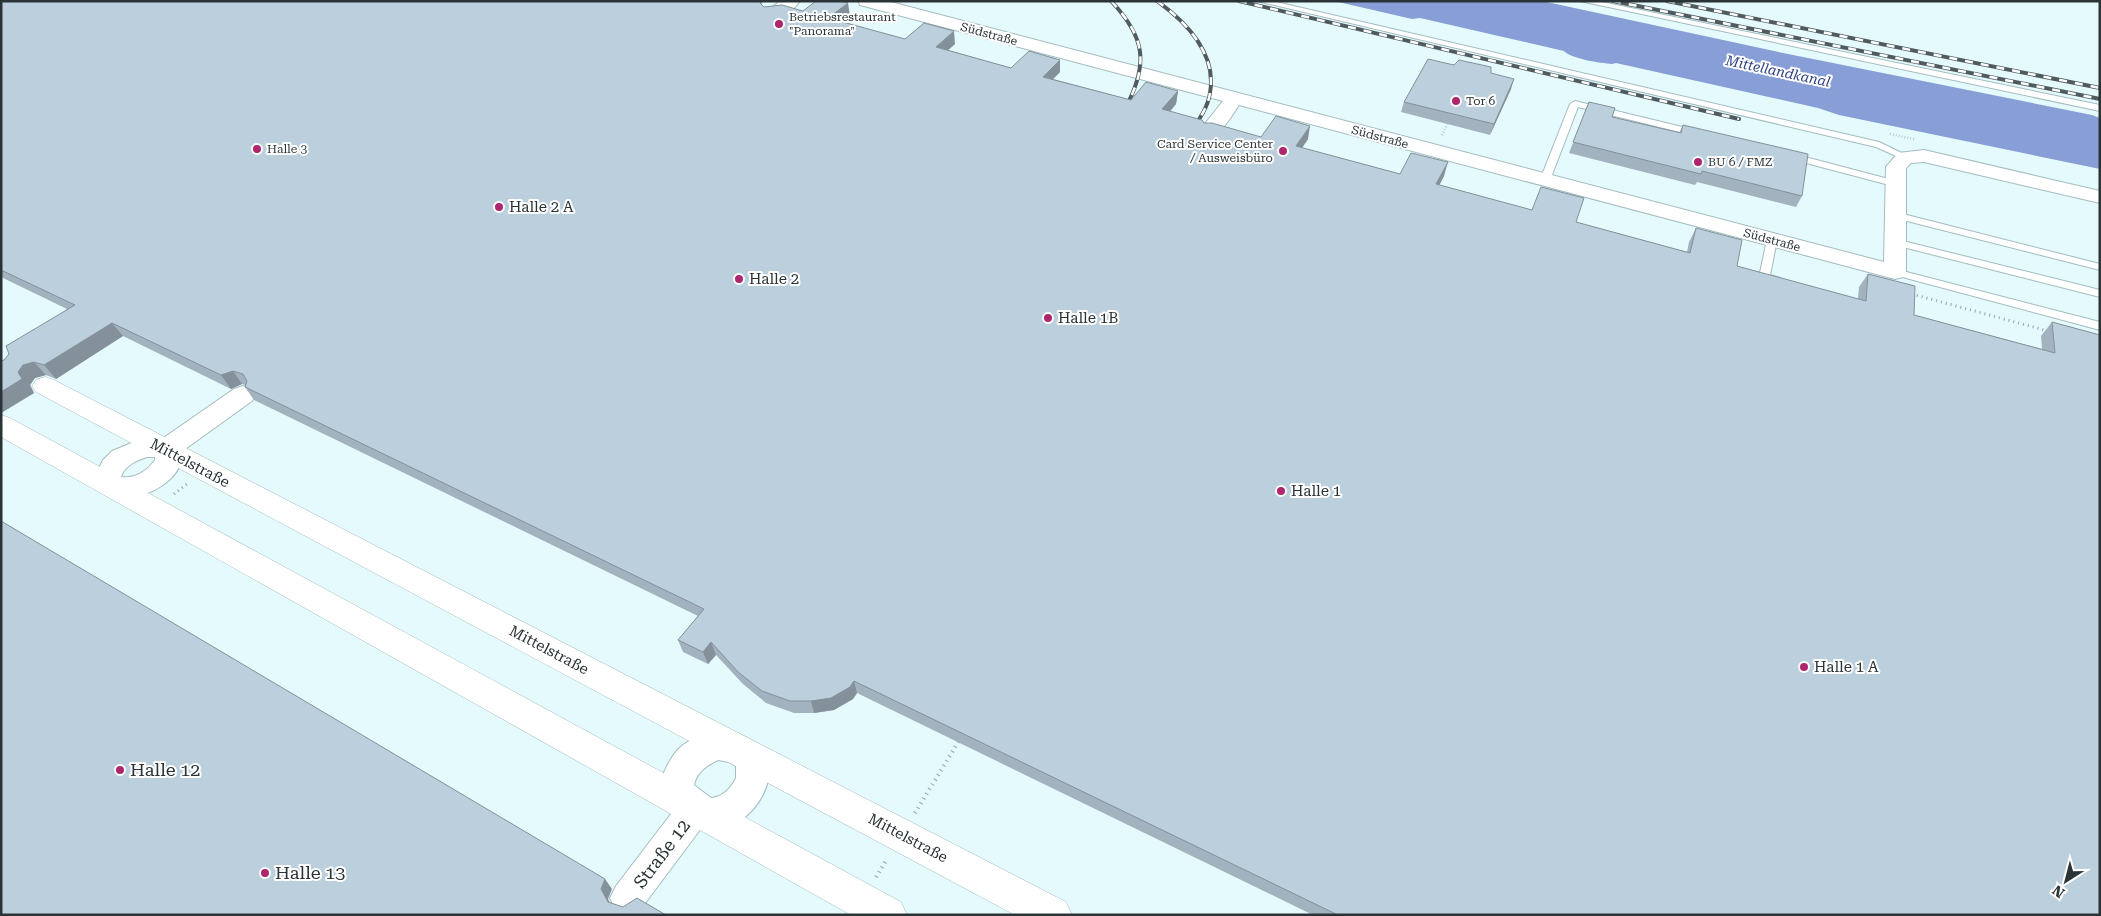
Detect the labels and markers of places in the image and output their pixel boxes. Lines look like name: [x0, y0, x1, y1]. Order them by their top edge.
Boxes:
place label: Betriebsrestaurant "Panorama": [789, 10, 896, 38]
marker: Betriebsrestaurant "Panorama": [773, 18, 785, 30]
place label: Tor 6: [1466, 94, 1496, 108]
marker: Tor 6: [1450, 95, 1462, 107]
place label: Card Service Center / Ausweisbüro: [1157, 137, 1273, 165]
place label: Halle 3: [267, 142, 307, 156]
marker: Halle 3: [251, 143, 263, 155]
marker: Card Service Center / Ausweisbüro: [1277, 145, 1289, 157]
place label: BU 6 / FMZ: [1708, 155, 1773, 169]
marker: BU 6 / FMZ: [1692, 156, 1704, 168]
place label: Halle 2 A: [509, 198, 574, 216]
marker: Halle 2 A: [493, 201, 505, 213]
place label: Halle 2: [749, 270, 799, 288]
marker: Halle 2: [733, 273, 745, 285]
place label: Halle 1B: [1058, 309, 1118, 327]
marker: Halle 1B: [1042, 312, 1054, 324]
place label: Halle 1: [1291, 482, 1341, 500]
marker: Halle 1: [1275, 485, 1287, 497]
place label: Halle 1 A: [1814, 658, 1879, 676]
marker: Halle 1 A: [1798, 661, 1810, 673]
place label: Halle 12: [130, 759, 200, 780]
marker: Halle 12: [114, 764, 126, 776]
place label: Halle 13: [275, 862, 345, 883]
marker: Halle 13: [259, 867, 271, 879]

